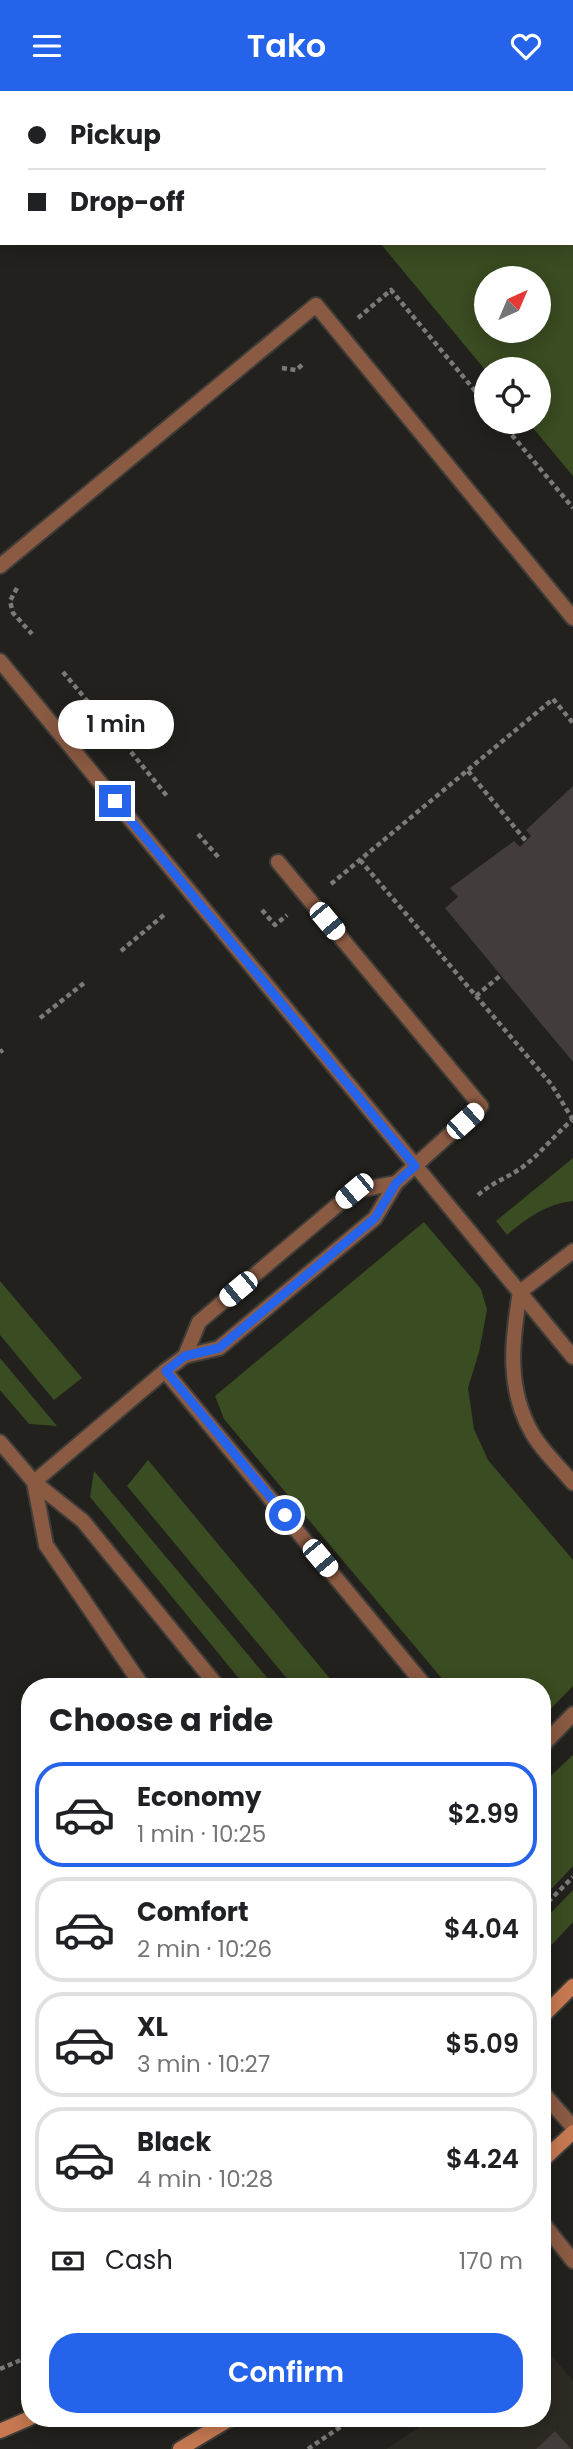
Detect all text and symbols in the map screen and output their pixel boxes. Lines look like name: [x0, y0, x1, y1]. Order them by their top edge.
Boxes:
text: Tako: [247, 23, 326, 68]
icon: menu: [28, 27, 66, 65]
icon: heart: [507, 27, 545, 65]
text: Pickup: [70, 117, 161, 153]
text: Drop-off: [70, 184, 185, 220]
north arrow: [474, 266, 551, 343]
map controls: [474, 266, 551, 434]
button: locate: [474, 357, 551, 434]
callout: 1 min: [57, 699, 173, 749]
text: 1 min: [86, 708, 146, 740]
route end: [99, 785, 131, 817]
car: [306, 898, 349, 944]
car: [443, 1099, 488, 1143]
car: [332, 1169, 377, 1213]
car: [216, 1267, 261, 1311]
route start: [269, 1499, 301, 1531]
car: [299, 1535, 342, 1581]
text: Choose a ride: [49, 1697, 273, 1742]
text: Economy: [137, 1779, 261, 1815]
icon: car: [53, 1783, 116, 1846]
text: $2.99: [448, 1796, 519, 1832]
text: 1 min · 10:25: [137, 1818, 266, 1850]
text: Comfort: [137, 1894, 249, 1930]
icon: car: [53, 1898, 116, 1961]
text: $4.04: [444, 1911, 519, 1947]
text: 2 min · 10:26: [137, 1933, 272, 1965]
text: XL: [137, 2009, 168, 2045]
icon: car: [53, 2013, 116, 2076]
text: $5.09: [445, 2026, 519, 2062]
text: 3 min · 10:27: [137, 2048, 270, 2080]
text: Black: [137, 2124, 211, 2160]
icon: car: [53, 2128, 116, 2191]
text: $4.24: [446, 2141, 519, 2177]
text: 4 min · 10:28: [137, 2163, 273, 2195]
icon: cash: [49, 2242, 87, 2280]
text: Cash: [105, 2242, 173, 2278]
text: 170 m: [459, 2245, 523, 2277]
button: Confirm: [49, 2333, 523, 2413]

